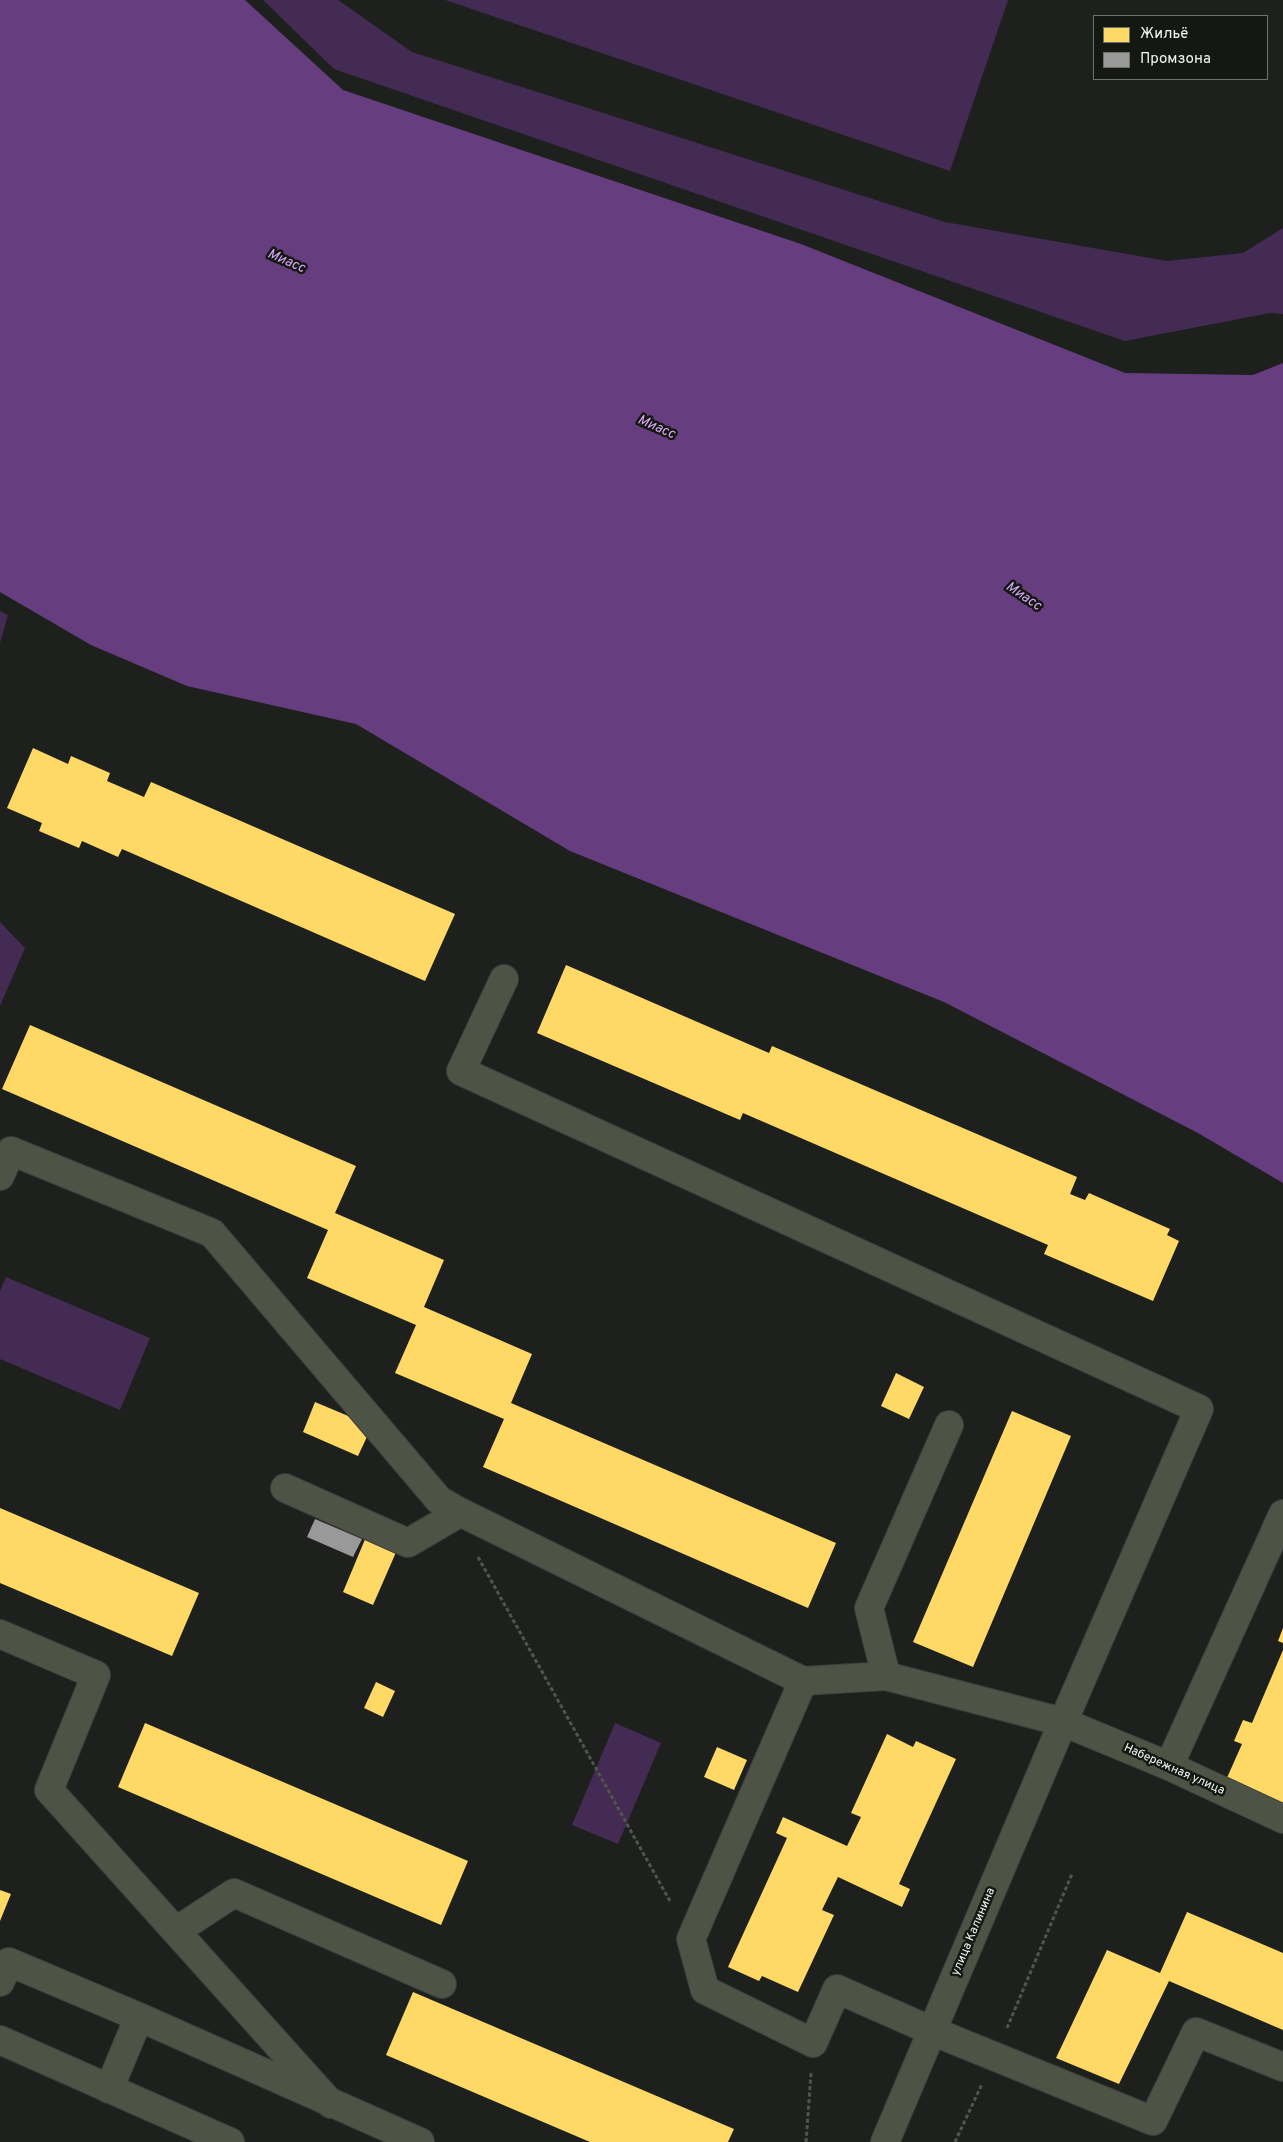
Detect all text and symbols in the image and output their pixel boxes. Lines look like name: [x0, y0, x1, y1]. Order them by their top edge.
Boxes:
legend: [1093, 15, 1268, 80]
text: Жильё: [1140, 25, 1188, 44]
text: Промзона: [1140, 50, 1211, 69]
water label: Миасс: [264, 246, 308, 278]
water label: Миасс: [634, 412, 678, 444]
water label: Миасс: [1002, 579, 1044, 615]
street label: Набережная улица: [1121, 1741, 1227, 1799]
street label: улица Калинина: [949, 1886, 999, 1978]

